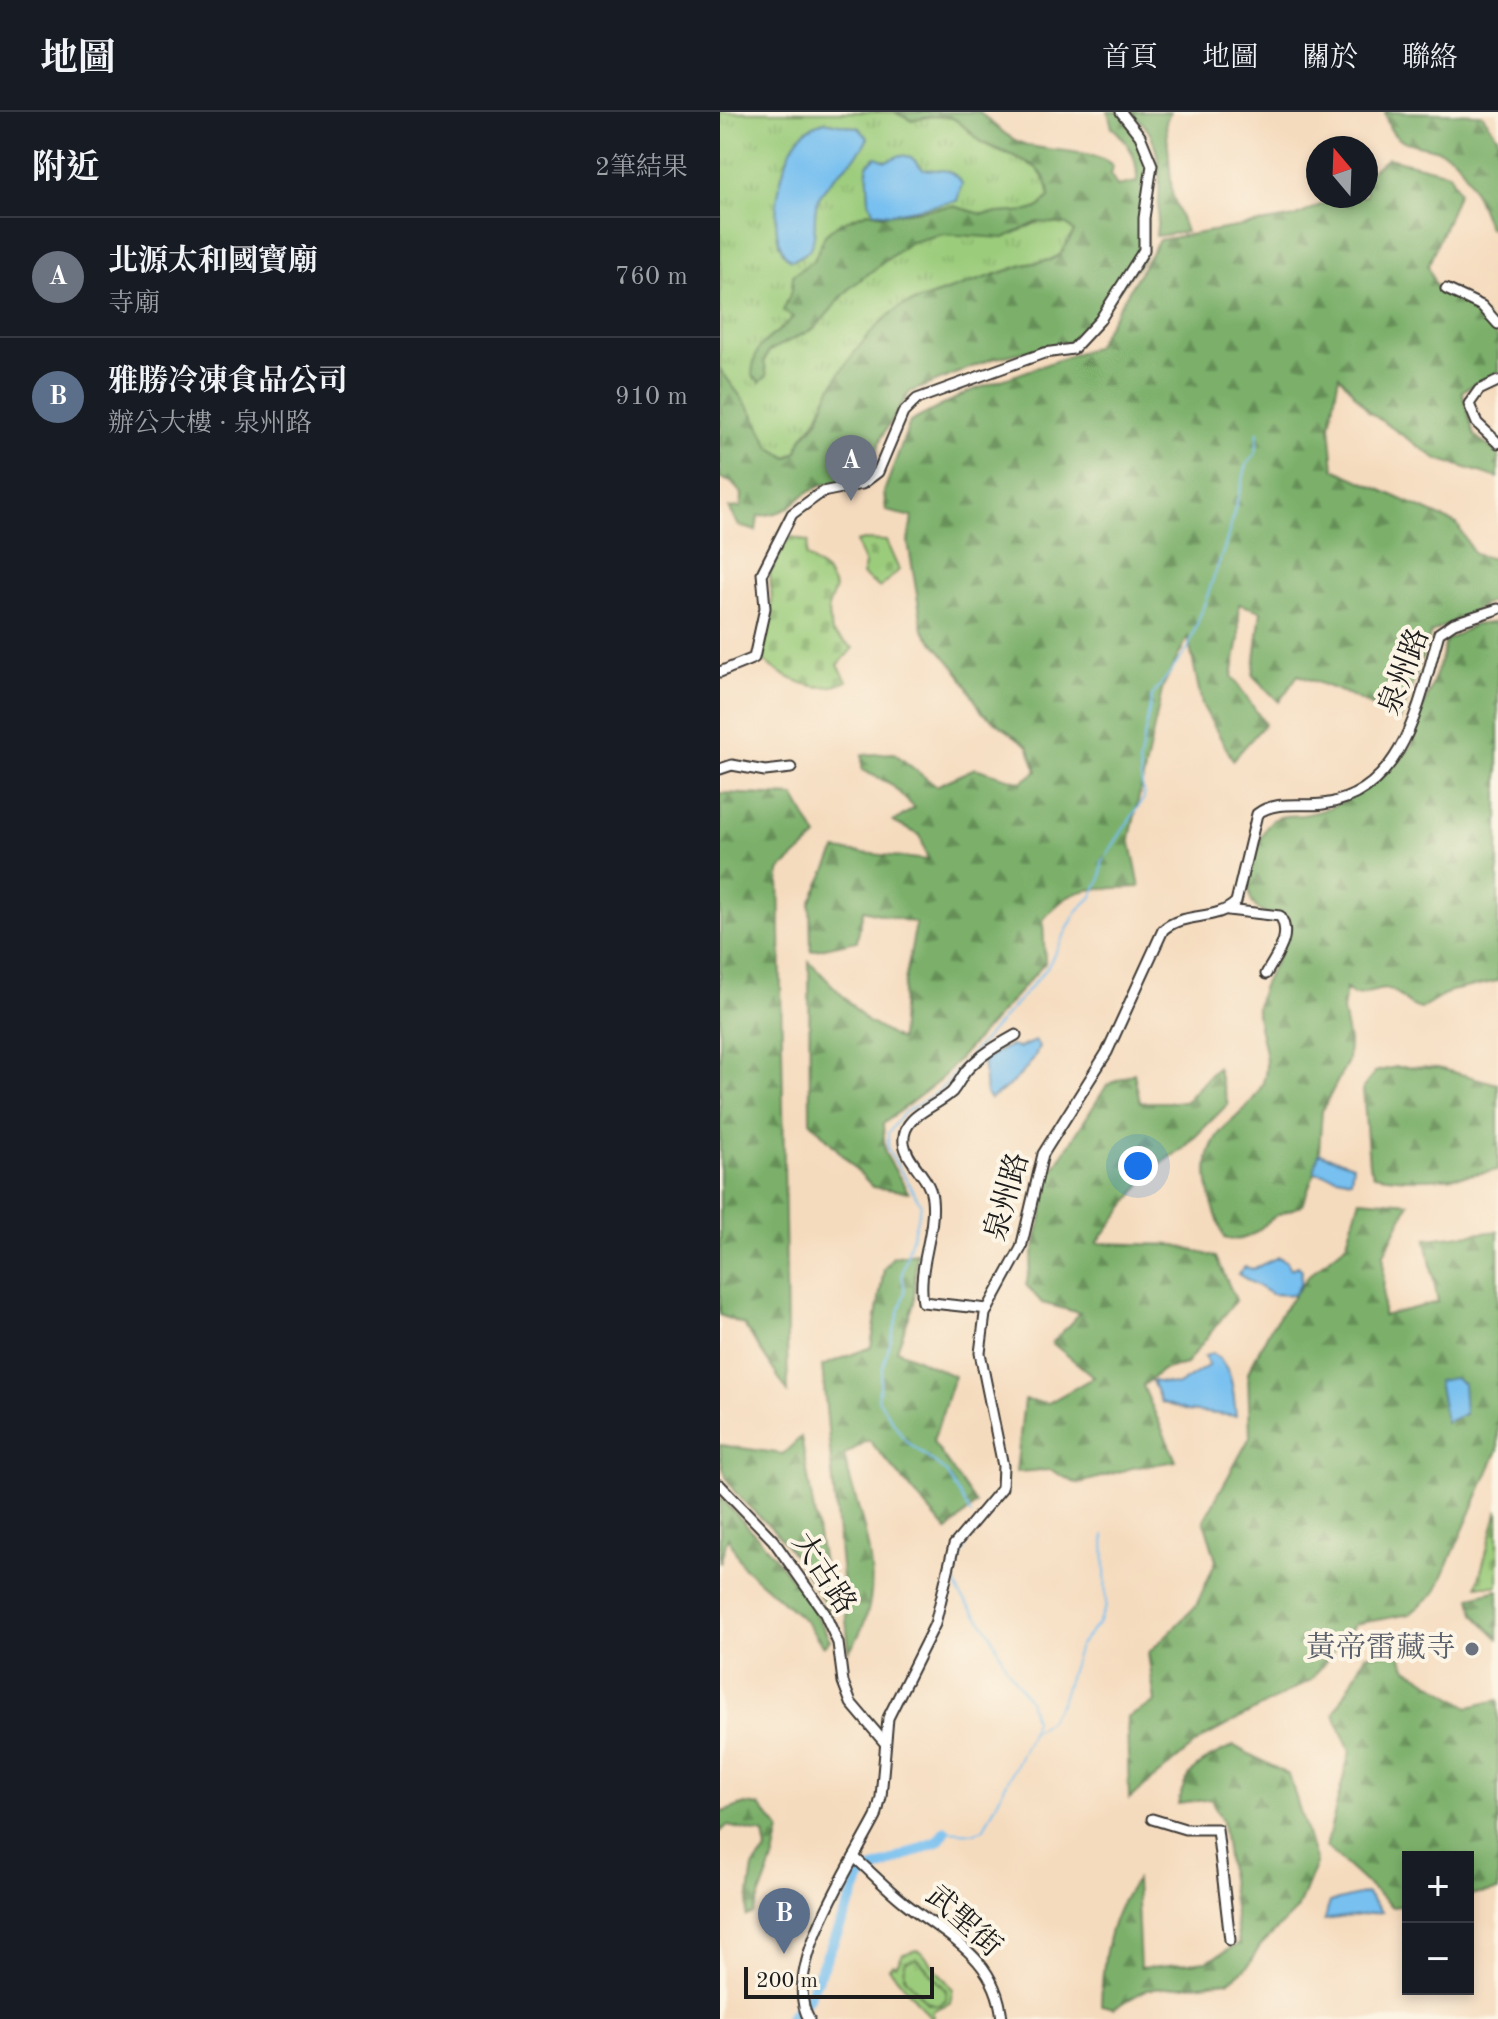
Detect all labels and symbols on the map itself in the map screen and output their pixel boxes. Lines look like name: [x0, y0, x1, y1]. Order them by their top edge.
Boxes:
north arrow: [1306, 136, 1378, 208]
pin: A: [825, 435, 877, 501]
street label: 泉州路: [1372, 624, 1435, 719]
your location: [1118, 1146, 1158, 1186]
street label: 泉州路: [978, 1149, 1035, 1244]
street label: 大古路: [786, 1526, 863, 1620]
place label: 黃帝雷藏寺: [1306, 1631, 1456, 1664]
marker: 黃帝雷藏寺: [1463, 1640, 1481, 1658]
street label: 武聖街: [920, 1879, 1008, 1963]
pin: B: [758, 1888, 810, 1954]
scale bar: [744, 1963, 934, 1999]

